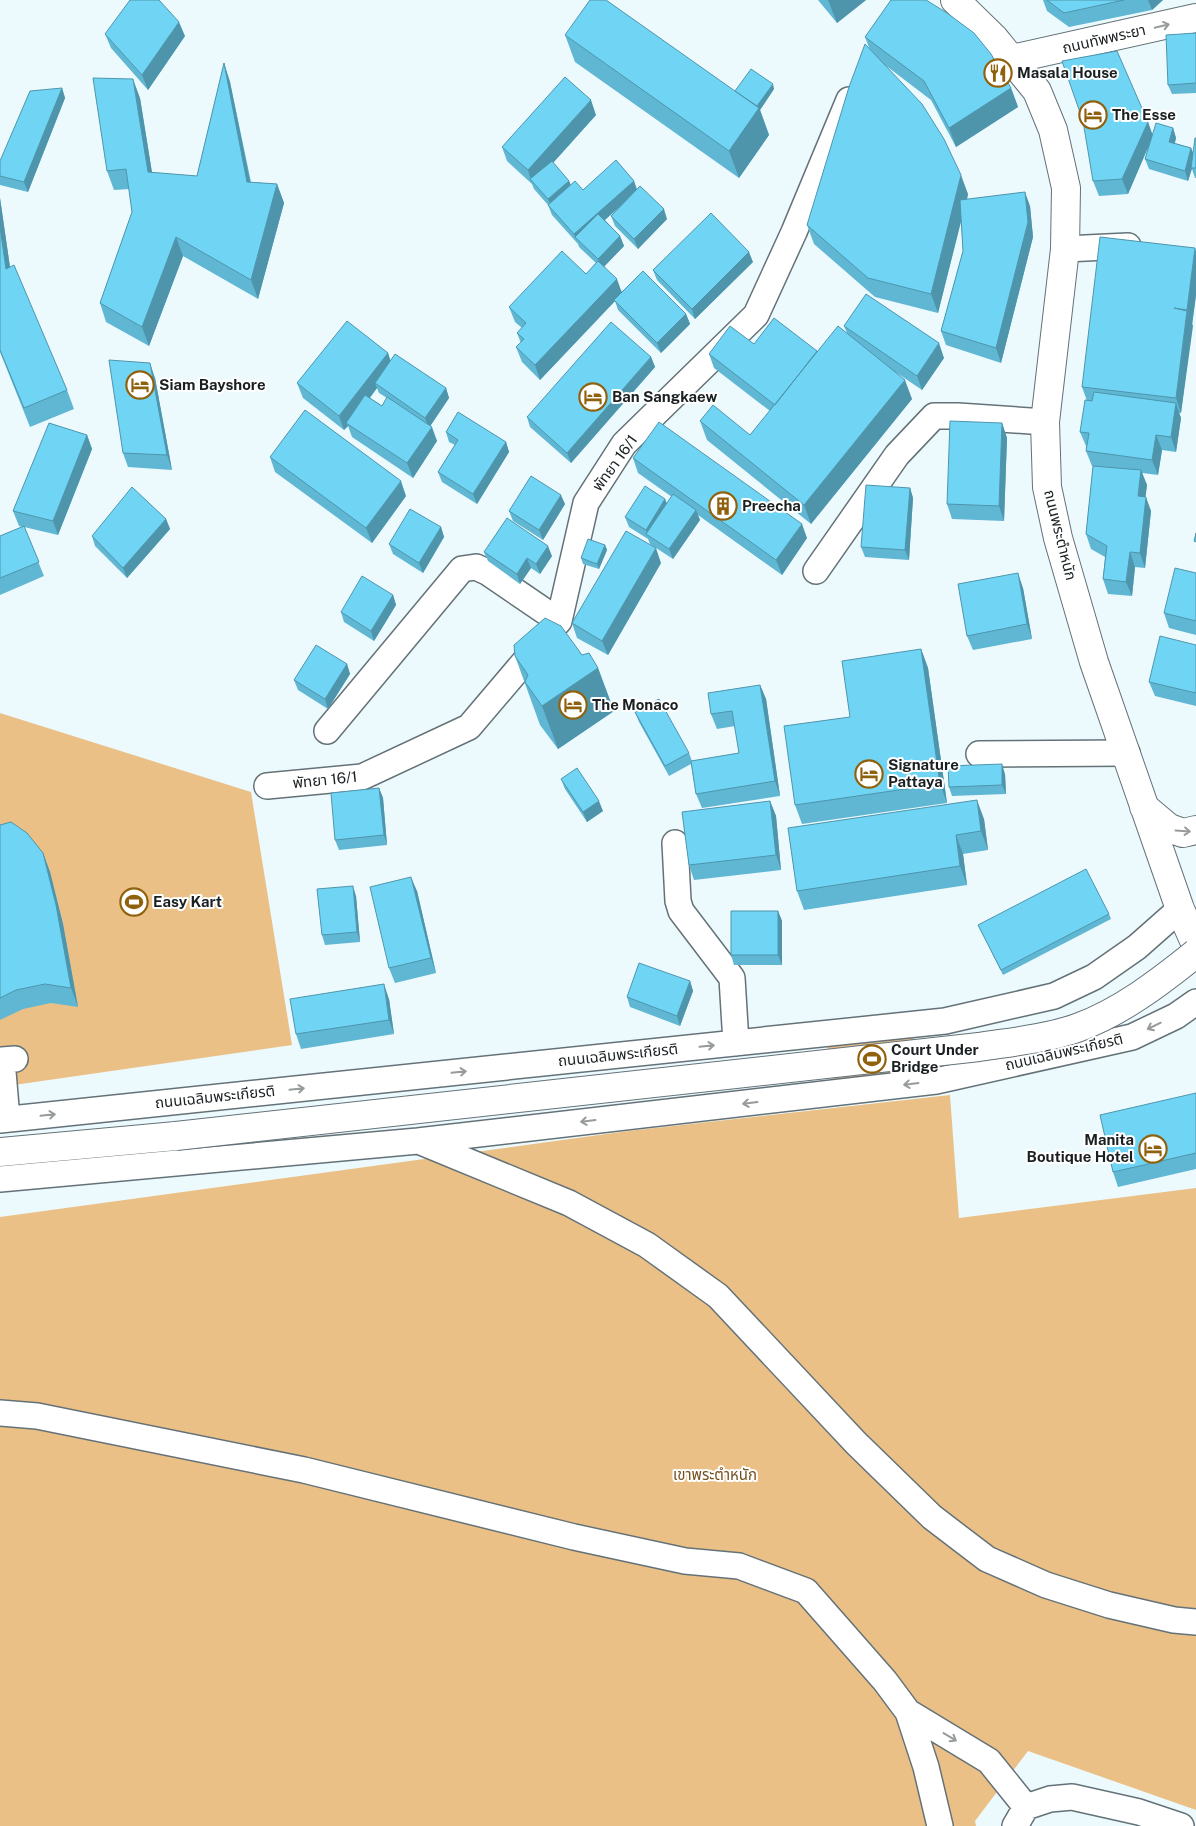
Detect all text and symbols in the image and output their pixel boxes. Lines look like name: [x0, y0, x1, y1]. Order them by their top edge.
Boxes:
street label: ถนนทัพพระยา: [1061, 21, 1147, 56]
one-way arrow: [1154, 21, 1170, 30]
restaurant icon: Masala House: [983, 58, 1013, 88]
place label: Masala House: [1017, 64, 1118, 81]
hotel icon: The Esse: [1078, 100, 1108, 130]
place label: The Esse: [1112, 106, 1176, 123]
hotel icon: Siam Bayshore: [125, 370, 155, 400]
place label: Siam Bayshore: [159, 376, 266, 393]
hotel icon: Ban Sangkaew: [578, 382, 608, 412]
place label: Ban Sangkaew: [612, 388, 718, 405]
street label: พัทยา 16/1: [589, 431, 641, 494]
street label: ถนนพระตำหนัก: [1041, 488, 1080, 582]
building icon: Preecha: [708, 491, 738, 521]
place label: Preecha: [742, 497, 801, 514]
hotel icon: The Monaco: [558, 690, 588, 720]
place label: The Monaco: [592, 696, 679, 713]
place label: Signature Pattaya: [888, 756, 959, 790]
hotel icon: Signature Pattaya: [854, 759, 884, 789]
street label: พัทยา 16/1: [292, 768, 358, 791]
one-way arrow: [1175, 826, 1191, 835]
sports icon: Easy Kart: [119, 887, 149, 917]
place label: Easy Kart: [153, 893, 222, 910]
one-way arrow: [1147, 1022, 1162, 1031]
street label: ถนนเฉลิมพระเกียรติ: [1003, 1030, 1125, 1073]
street label: ถนนเฉลิมพระเกียรติ: [557, 1040, 679, 1069]
one-way arrow: [699, 1041, 715, 1051]
place label: Court Under Bridge: [891, 1041, 979, 1075]
sports icon: Court Under Bridge: [857, 1044, 887, 1074]
one-way arrow: [450, 1067, 466, 1077]
one-way arrow: [904, 1079, 920, 1089]
street label: ถนนเฉลิมพระเกียรติ: [154, 1082, 276, 1111]
one-way arrow: [289, 1084, 305, 1094]
one-way arrow: [742, 1098, 758, 1108]
one-way arrow: [40, 1110, 56, 1120]
one-way arrow: [581, 1116, 597, 1126]
place label: Manita Boutique Hotel: [1027, 1131, 1134, 1165]
hotel icon: Manita Boutique Hotel: [1138, 1134, 1168, 1164]
park label: เขาพระตำหนัก: [673, 1466, 757, 1483]
one-way arrow: [942, 1733, 956, 1743]

